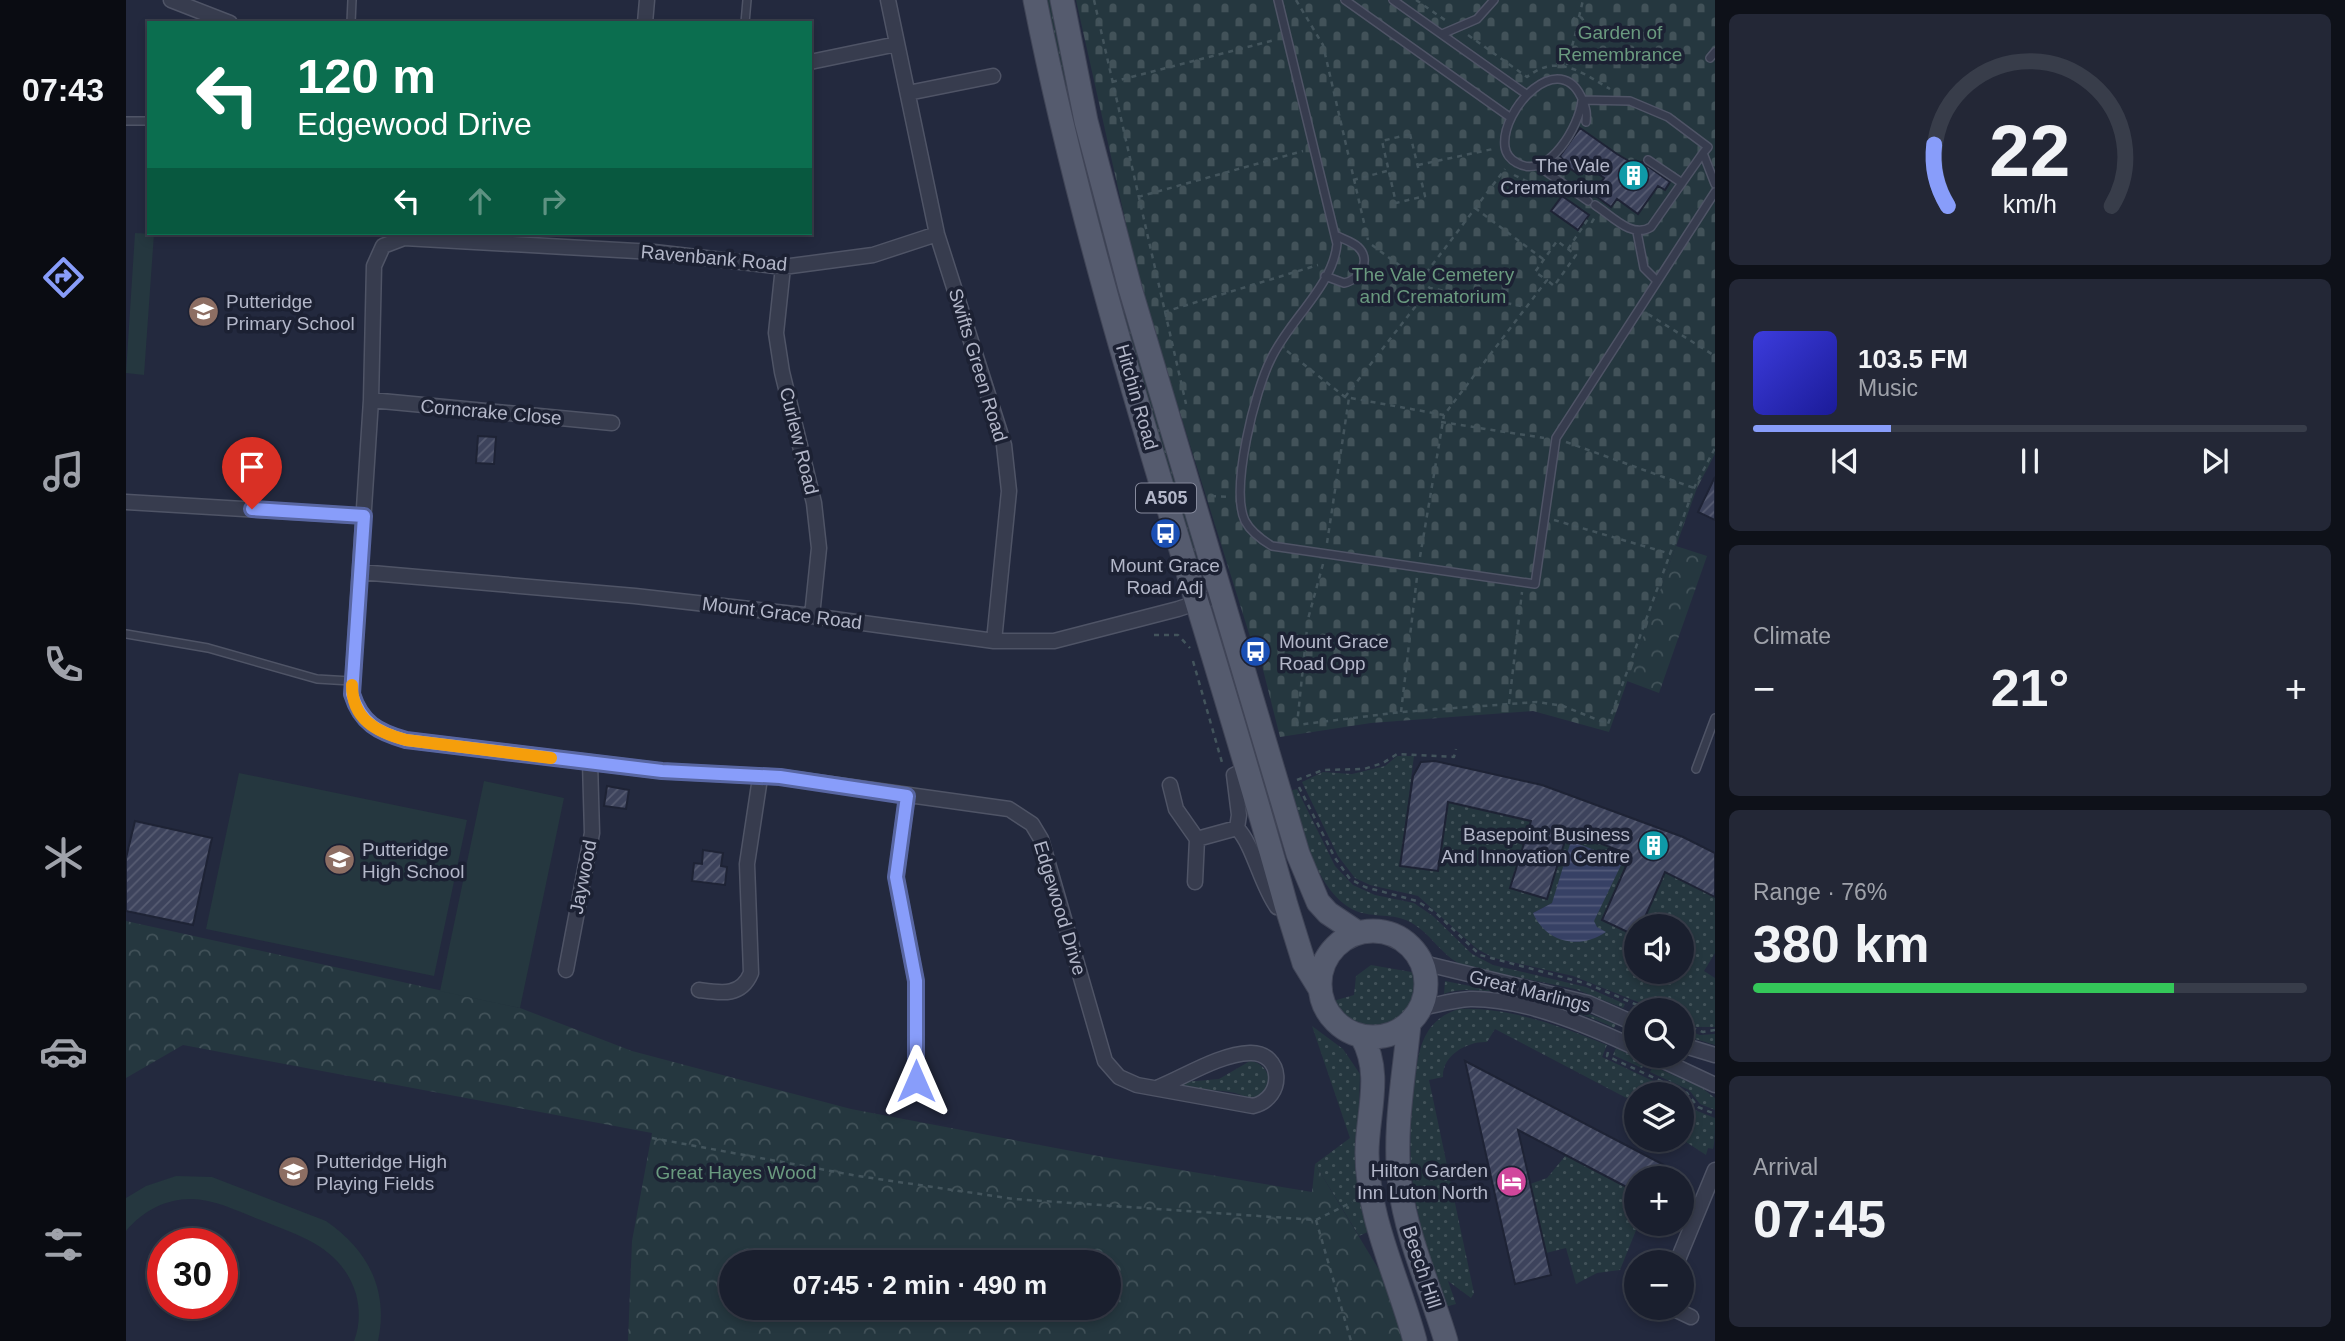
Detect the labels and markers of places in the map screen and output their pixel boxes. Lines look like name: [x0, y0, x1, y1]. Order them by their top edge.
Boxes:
place label: The Vale Crematorium: [1500, 155, 1610, 198]
building icon: The Vale Crematorium: [1616, 159, 1650, 193]
place label: Putteridge Primary School: [226, 291, 355, 334]
school or university icon: Putteridge Primary School: [186, 295, 220, 329]
pin: [222, 437, 282, 509]
bus stop icon: Mount Grace Road Adj: [1148, 517, 1182, 551]
place label: Mount Grace Road Adj: [1110, 555, 1220, 598]
place label: Mount Grace Road Opp: [1279, 631, 1389, 674]
bus stop icon: Mount Grace Road Opp: [1239, 635, 1273, 669]
place label: Basepoint Business And Innovation Centre: [1441, 824, 1630, 867]
building icon: Basepoint Business And Innovation Centre: [1636, 828, 1670, 862]
place label: Putteridge High School: [362, 839, 464, 882]
school or university icon: Putteridge High School: [322, 843, 356, 877]
place label: Putteridge High Playing Fields: [316, 1151, 447, 1194]
school or university icon: Putteridge High Playing Fields: [276, 1155, 310, 1189]
place label: Hilton Garden Inn Luton North: [1357, 1160, 1488, 1203]
hotel icon: Hilton Garden Inn Luton North: [1494, 1164, 1528, 1198]

